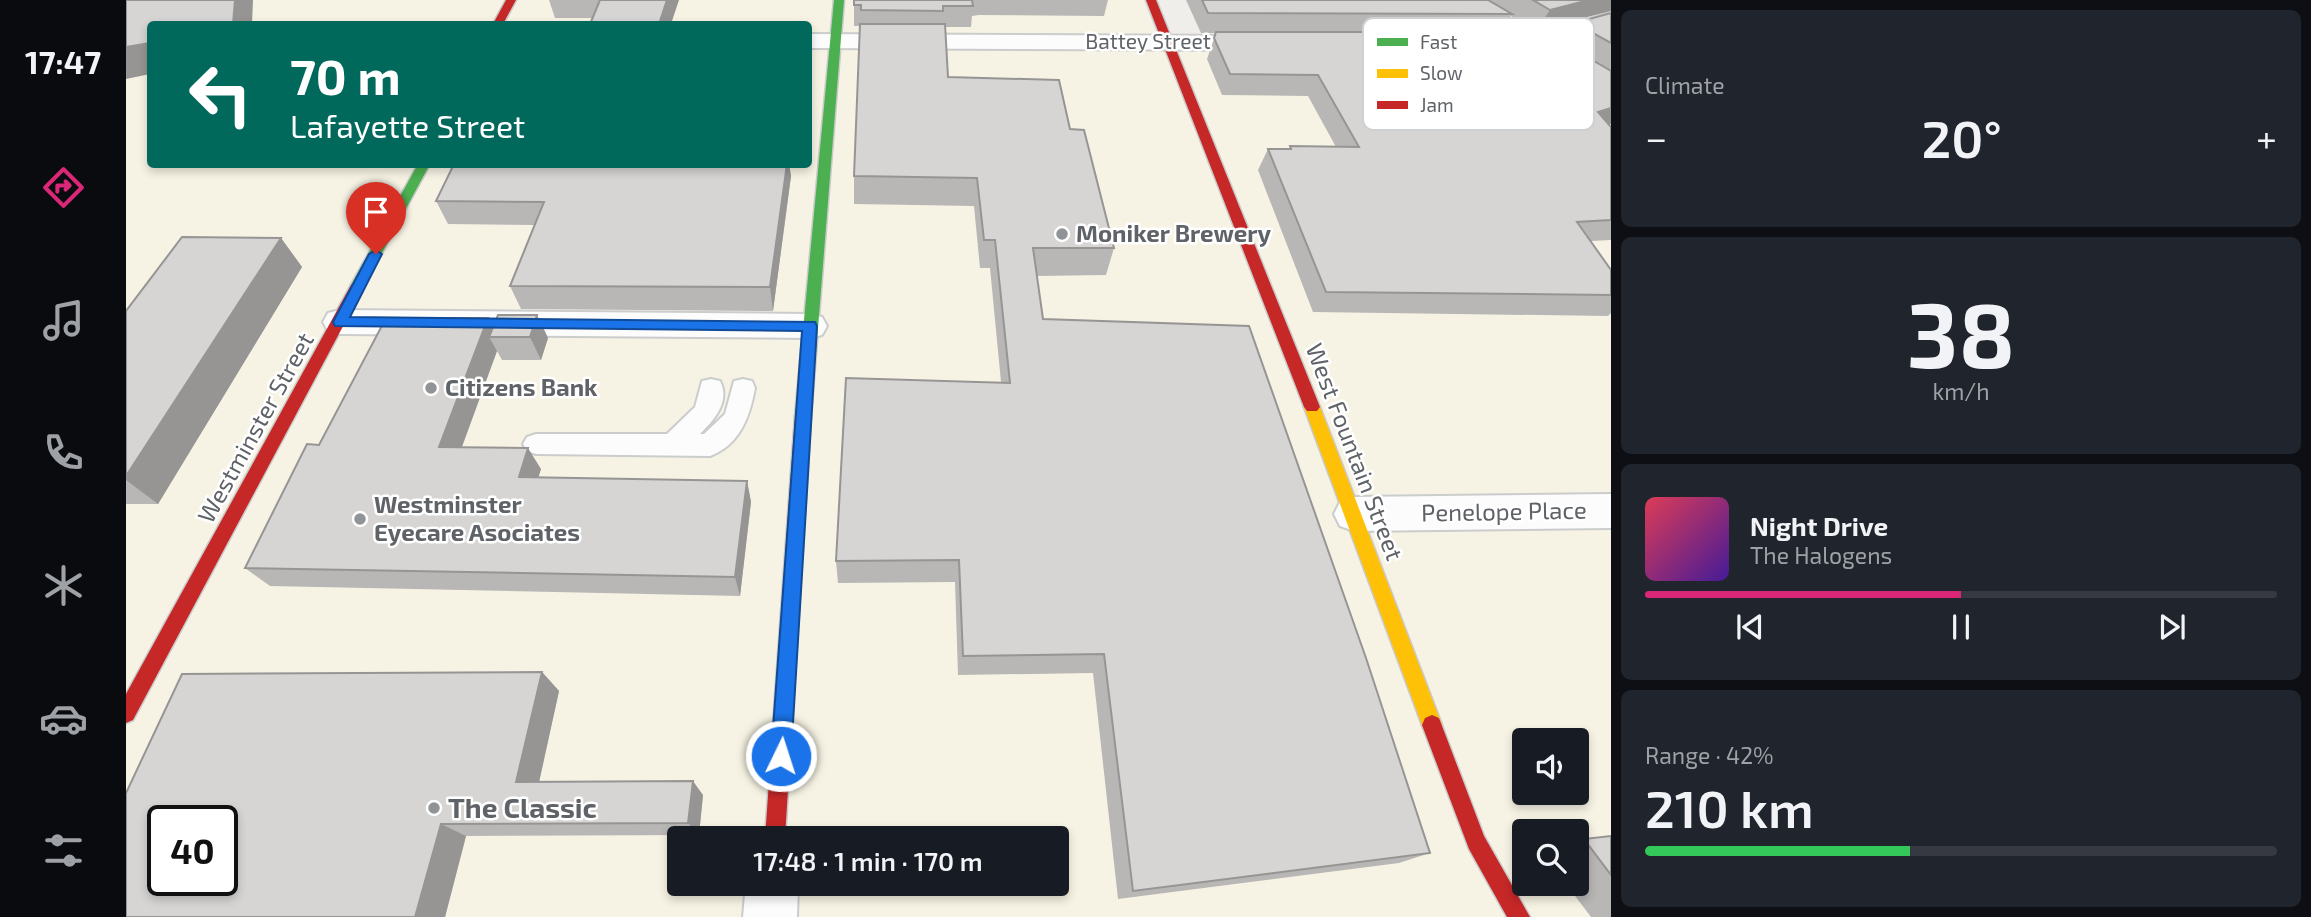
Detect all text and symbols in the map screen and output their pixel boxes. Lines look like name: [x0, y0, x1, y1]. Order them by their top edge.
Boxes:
legend: [1363, 18, 1594, 130]
street label: Battey Street: [1085, 28, 1211, 53]
text: Fast: [1420, 30, 1457, 53]
text: 17:47: [25, 42, 101, 80]
text: 70 m: [290, 46, 401, 105]
icon: left: [175, 49, 266, 140]
text: Slow: [1420, 61, 1463, 84]
text: Climate: [1645, 71, 1725, 99]
text: Jam: [1420, 93, 1454, 116]
text: Lafayette Street: [290, 106, 525, 144]
text: 20°: [1921, 106, 2002, 168]
text: −: [1645, 114, 1667, 160]
text: +: [2256, 114, 2277, 160]
icon: directions: [39, 163, 88, 212]
pin: [346, 182, 406, 254]
icon: arrive: [357, 193, 395, 231]
place label: Moniker Brewery: [1076, 218, 1272, 247]
marker: Moniker Brewery: [1054, 226, 1070, 242]
text: 38: [1907, 277, 2015, 386]
icon: music: [39, 296, 88, 345]
street label: Westminster Street: [190, 327, 319, 527]
street label: West Fountain Street: [1301, 339, 1410, 564]
place label: Citizens Bank: [445, 372, 598, 401]
text: km/h: [1932, 377, 1990, 405]
marker: Citizens Bank: [423, 380, 439, 396]
icon: phone: [39, 428, 88, 477]
place label: Westminster Eyecare Asociates: [374, 489, 580, 546]
street label: Penelope Place: [1421, 495, 1587, 526]
text: Night Drive: [1750, 510, 1888, 541]
marker: Westminster Eyecare Asociates: [352, 511, 368, 527]
text: The Halogens: [1750, 541, 1892, 569]
icon: climate: [39, 561, 88, 610]
icon: previous: [1731, 608, 1769, 646]
icon: pause: [1942, 608, 1980, 646]
icon: next: [2153, 608, 2191, 646]
icon: car: [39, 694, 88, 743]
position arrow: [744, 719, 818, 793]
map controls: [1512, 728, 1589, 896]
button: sound: [1512, 728, 1589, 805]
text: Range · 42%: [1645, 741, 1774, 769]
text: 210 km: [1645, 776, 1814, 838]
place label: The Classic: [448, 790, 597, 824]
marker: The Classic: [426, 800, 442, 816]
speed limit sign: 40: [147, 805, 238, 896]
button: search: [1512, 819, 1589, 896]
icon: filters: [39, 826, 88, 875]
text: 17:48 · 1 min · 170 m: [753, 845, 983, 876]

